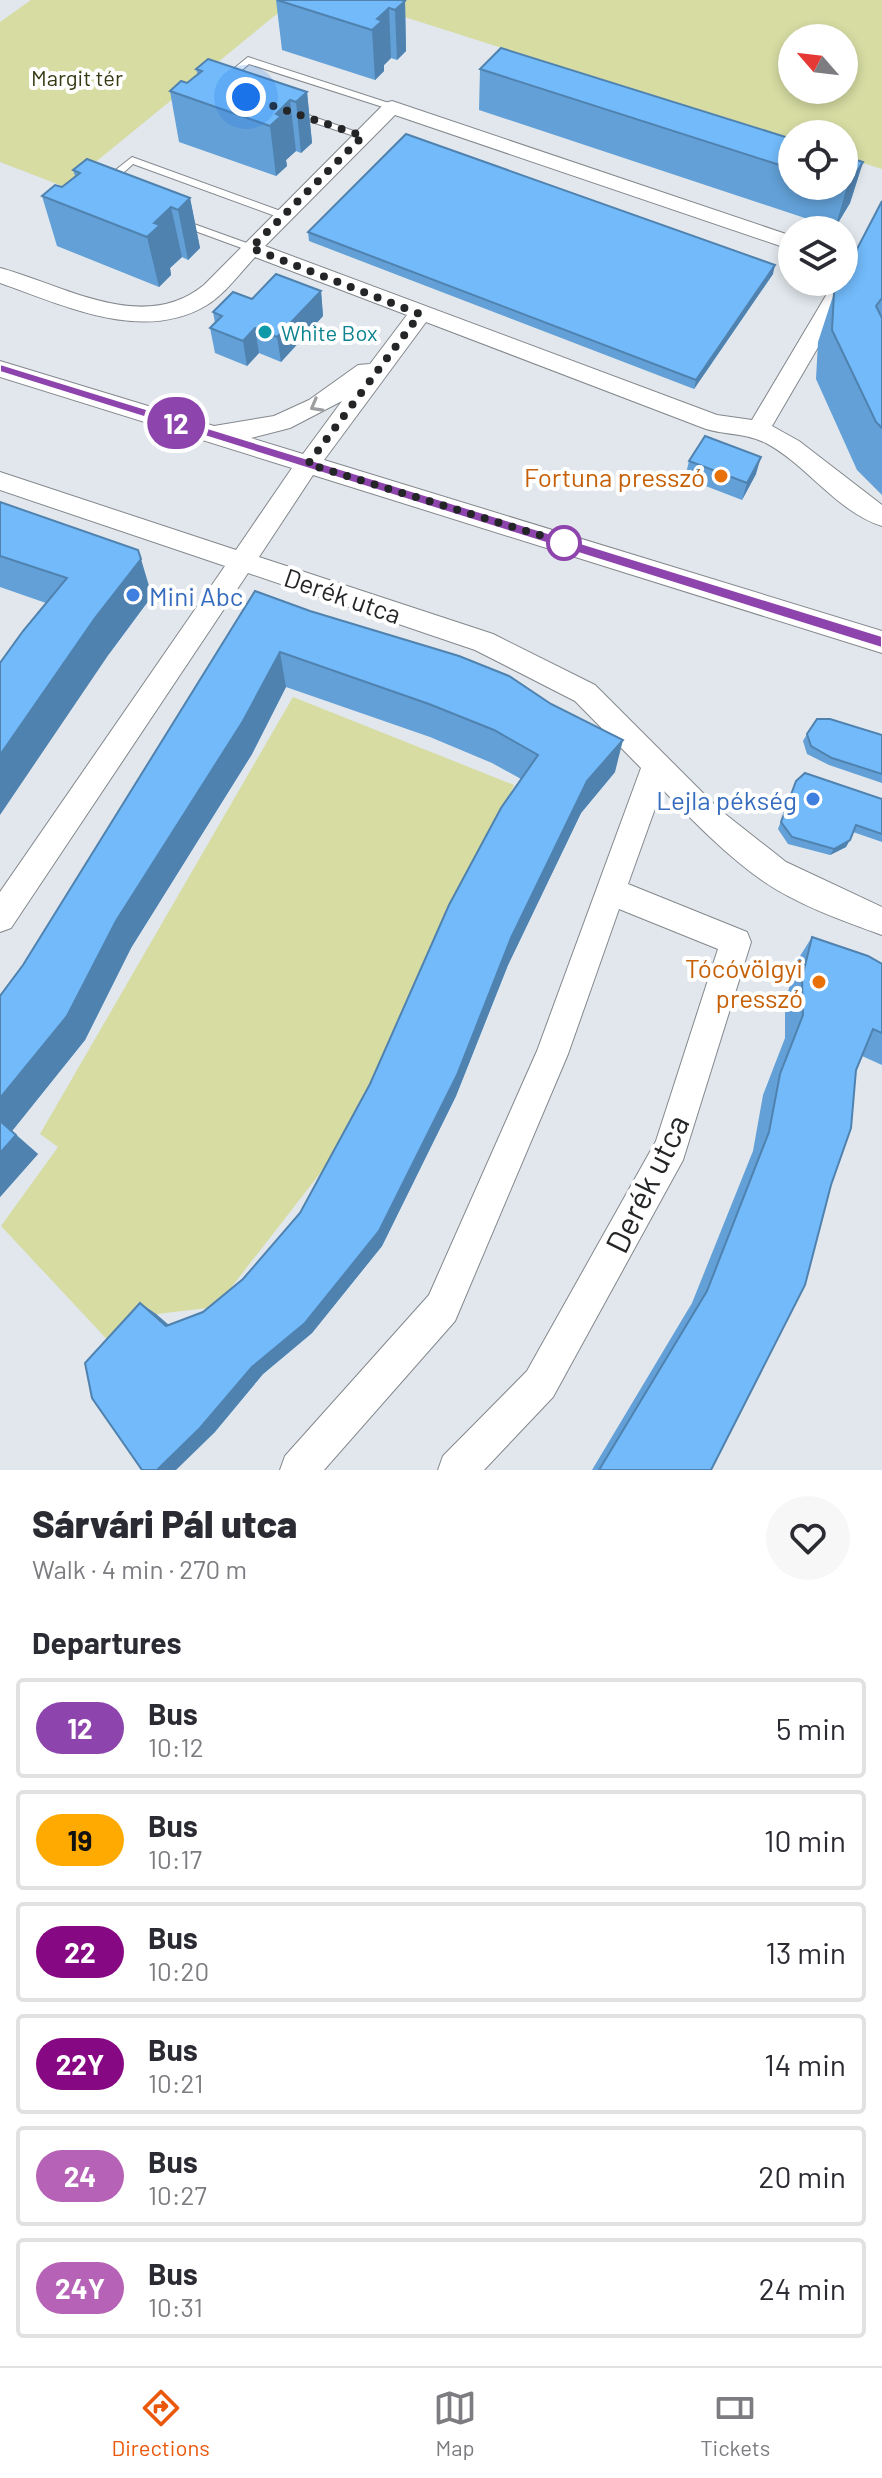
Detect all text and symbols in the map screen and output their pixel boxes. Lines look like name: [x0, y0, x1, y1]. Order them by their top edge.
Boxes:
north arrow: [778, 24, 858, 104]
map controls: [778, 24, 858, 296]
park label: Margit tér: [31, 64, 123, 90]
your location: [226, 77, 266, 117]
button: locate: [778, 120, 858, 200]
button: layers: [778, 216, 858, 296]
place label: White Box: [281, 319, 378, 345]
marker: White Box: [256, 323, 274, 341]
one-way arrow: [310, 396, 325, 412]
line badge: 12: [140, 397, 212, 449]
text: 12: [163, 406, 189, 440]
place label: Fortuna presszó: [524, 461, 705, 492]
marker: Fortuna presszó: [712, 467, 730, 485]
unlabelled marker: [547, 526, 581, 560]
street label: Derék utca: [281, 561, 405, 629]
place label: Mini Abc: [149, 580, 243, 611]
marker: Mini Abc: [124, 586, 142, 604]
place label: Lejla pékség: [656, 784, 797, 815]
marker: Lejla pékség: [804, 790, 822, 808]
place label: Tócóvölgyi presszó: [685, 952, 803, 1013]
marker: Tócóvölgyi presszó: [810, 973, 828, 991]
street label: Derék utca: [596, 1108, 696, 1258]
button: heart: [766, 1496, 850, 1580]
text: Sárvári Pál utca: [32, 1500, 297, 1546]
text: Walk · 4 min · 270 m: [32, 1553, 247, 1584]
text: Departures: [32, 1624, 182, 1660]
text: Bus: [148, 1695, 198, 1731]
text: 5 min: [776, 1710, 846, 1746]
text: 12: [67, 1711, 93, 1745]
text: 10:12: [148, 1731, 204, 1762]
text: Bus: [148, 1807, 198, 1843]
text: 10 min: [764, 1822, 846, 1858]
text: 19: [68, 1823, 92, 1857]
text: 10:17: [148, 1843, 202, 1874]
text: Bus: [148, 1919, 198, 1955]
text: 13 min: [765, 1934, 846, 1970]
text: 22: [64, 1935, 96, 1969]
text: 10:20: [148, 1955, 209, 1986]
text: Bus: [148, 2031, 198, 2067]
text: 14 min: [764, 2046, 846, 2082]
text: 22Y: [56, 2047, 104, 2081]
text: 10:21: [148, 2067, 203, 2098]
text: Bus: [148, 2143, 198, 2179]
text: 20 min: [758, 2158, 846, 2194]
text: 24: [64, 2159, 96, 2193]
text: 10:27: [148, 2179, 207, 2210]
text: Bus: [148, 2255, 198, 2291]
text: 24 min: [759, 2270, 846, 2306]
text: 24Y: [55, 2271, 105, 2305]
text: 10:31: [148, 2291, 203, 2322]
tab: Directions: [112, 2386, 210, 2460]
tab: Map: [433, 2386, 477, 2460]
tab: Tickets: [700, 2386, 770, 2460]

